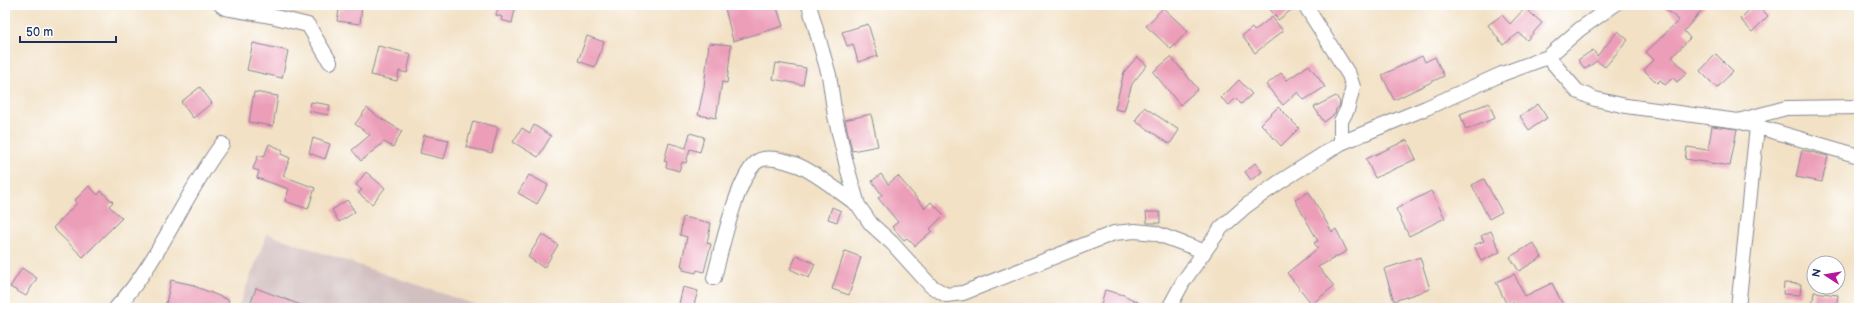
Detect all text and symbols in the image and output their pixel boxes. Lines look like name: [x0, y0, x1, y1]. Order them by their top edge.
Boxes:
scale bar: [20, 18, 116, 44]
text: 50 m: [26, 25, 53, 40]
north arrow: [1806, 255, 1846, 295]
text: N: [1809, 268, 1824, 278]

